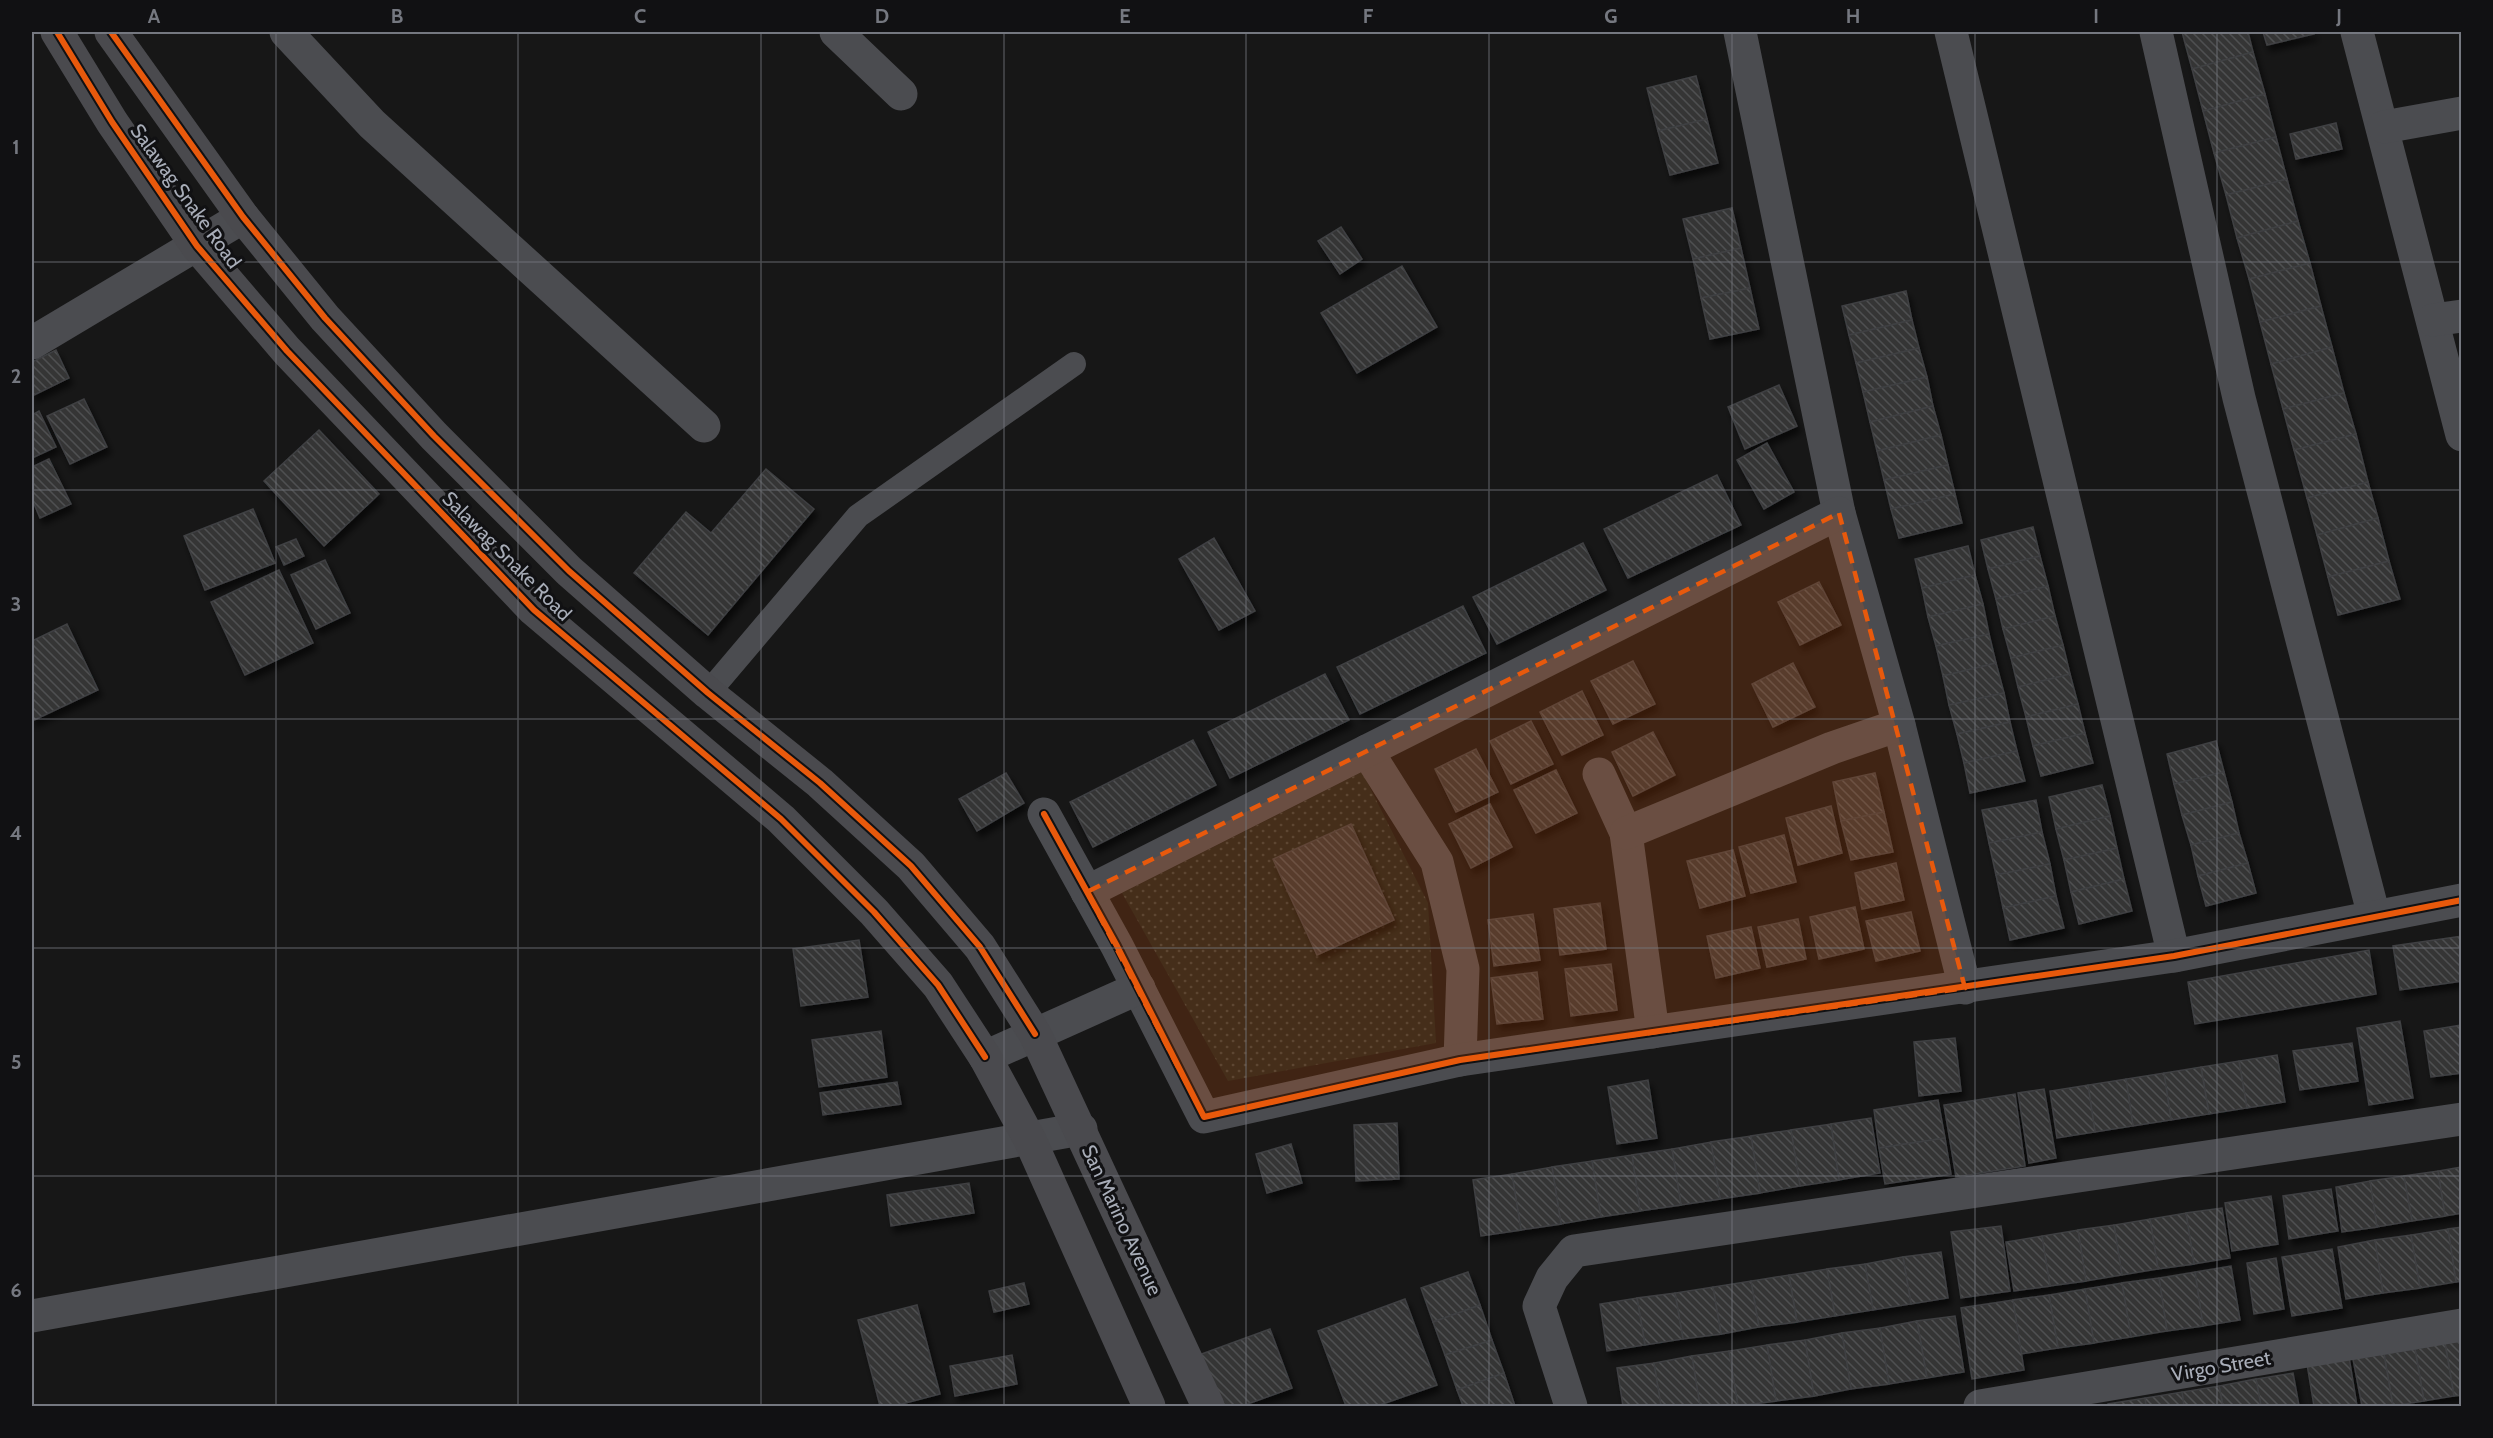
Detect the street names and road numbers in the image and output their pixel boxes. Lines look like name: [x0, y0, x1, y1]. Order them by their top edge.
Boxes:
street label: Salawag Snake Road: [126, 119, 246, 273]
street label: Salawag Snake Road: [437, 486, 577, 626]
street label: San Marino Avenue: [1077, 1141, 1167, 1299]
street label: Virgo Street: [2169, 1345, 2273, 1387]

